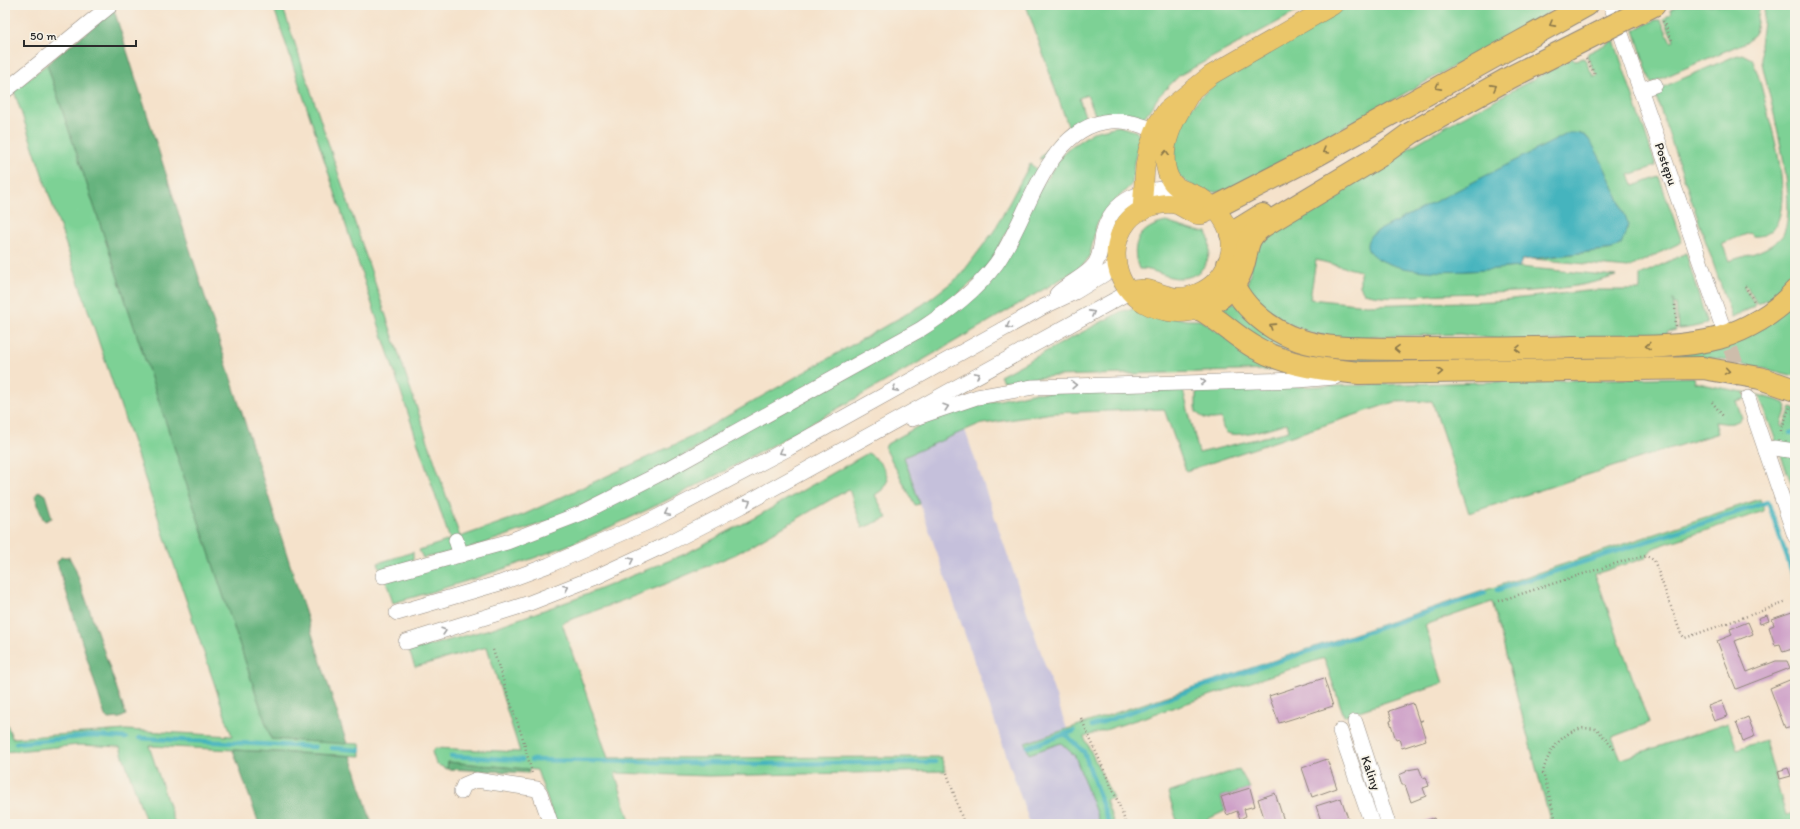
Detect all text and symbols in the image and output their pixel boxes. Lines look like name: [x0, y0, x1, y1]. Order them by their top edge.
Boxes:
one-way arrow: [1549, 19, 1556, 26]
scale bar: [24, 22, 136, 48]
text: 50 m: [30, 29, 56, 43]
one-way arrow: [1435, 82, 1442, 89]
one-way arrow: [1490, 84, 1497, 92]
street label: Postępu: [1652, 141, 1680, 187]
one-way arrow: [1321, 146, 1329, 153]
one-way arrow: [1162, 150, 1171, 156]
one-way arrow: [1088, 310, 1095, 318]
one-way arrow: [1006, 321, 1013, 328]
one-way arrow: [1269, 324, 1276, 331]
one-way arrow: [1645, 341, 1651, 350]
one-way arrow: [1394, 345, 1400, 353]
one-way arrow: [1515, 345, 1521, 353]
one-way arrow: [1724, 366, 1730, 375]
one-way arrow: [1437, 368, 1443, 376]
one-way arrow: [973, 372, 980, 379]
one-way arrow: [1200, 377, 1206, 386]
one-way arrow: [1071, 381, 1077, 390]
one-way arrow: [892, 384, 900, 391]
one-way arrow: [942, 404, 949, 412]
one-way arrow: [779, 447, 786, 455]
one-way arrow: [744, 500, 751, 507]
one-way arrow: [664, 508, 671, 516]
one-way arrow: [627, 557, 635, 565]
one-way arrow: [563, 585, 570, 593]
one-way arrow: [440, 627, 447, 636]
street label: Kaliny: [1358, 754, 1384, 792]

